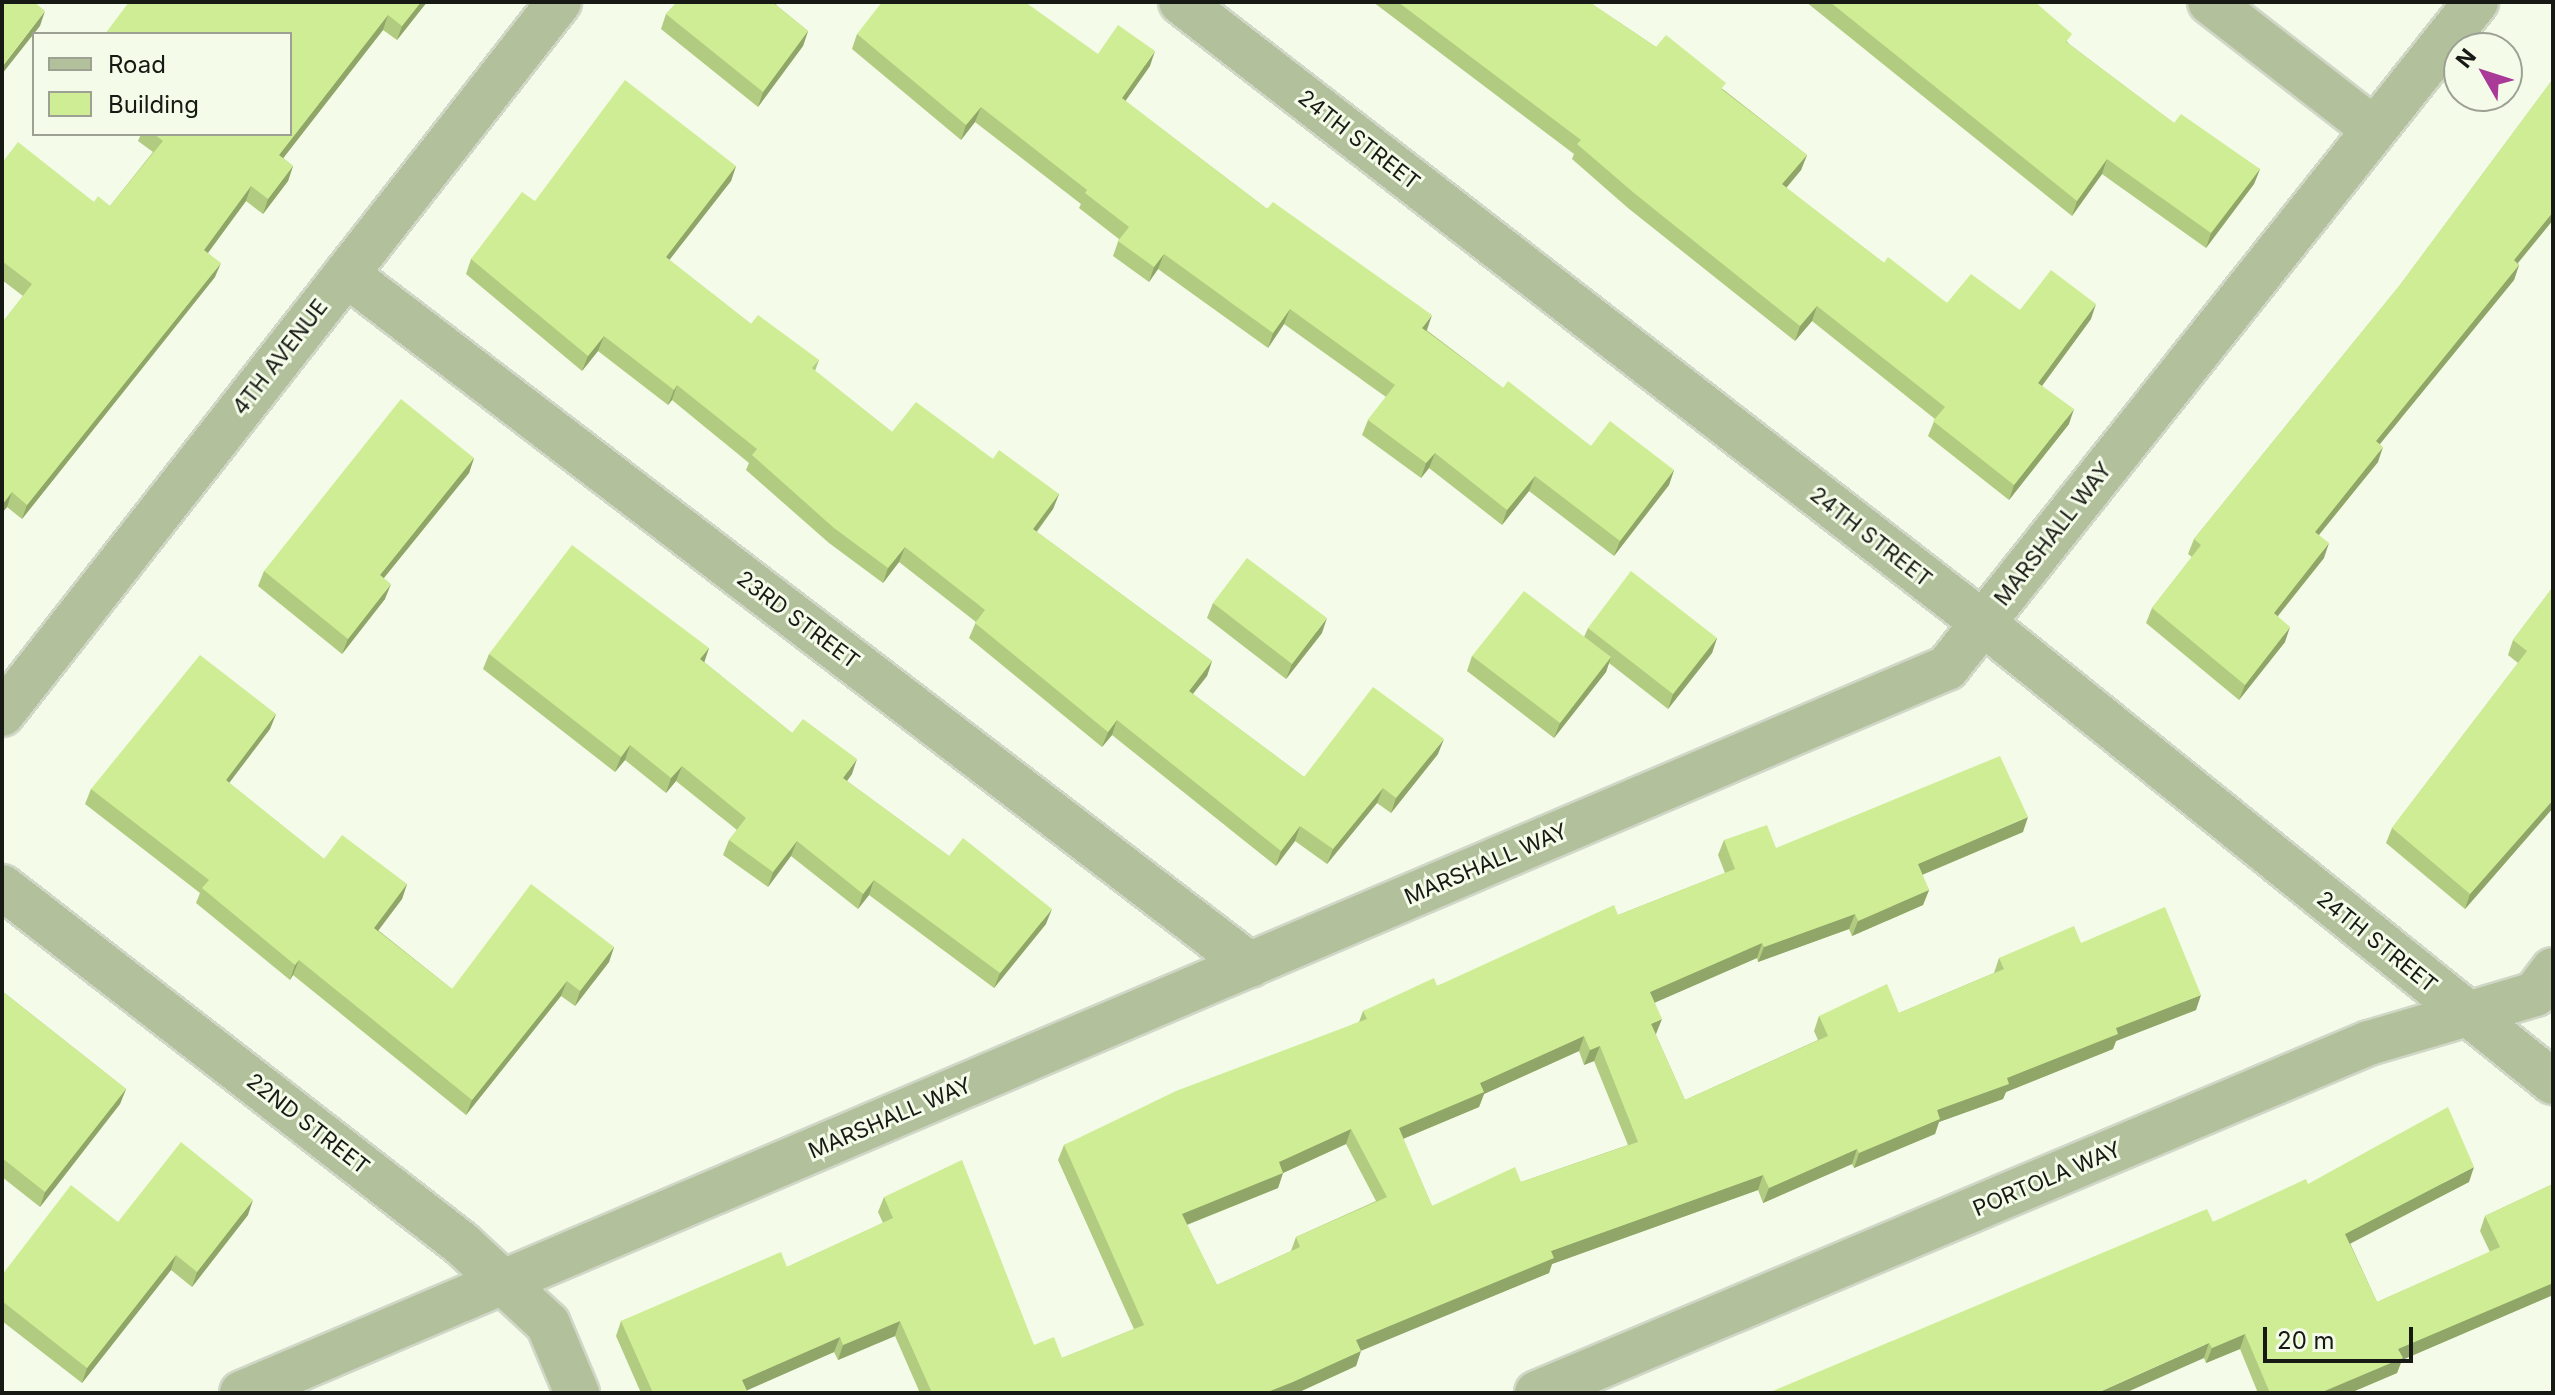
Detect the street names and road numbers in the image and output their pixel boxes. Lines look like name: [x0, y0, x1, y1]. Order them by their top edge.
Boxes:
street label: 24TH STREET: [1293, 84, 1425, 196]
street label: 4TH AVENUE: [227, 294, 333, 420]
street label: MARSHALL WAY: [1989, 457, 2117, 611]
street label: 24TH STREET: [1805, 481, 1937, 593]
street label: 23RD STREET: [732, 565, 864, 675]
street label: MARSHALL WAY: [1400, 818, 1572, 910]
street label: 24TH STREET: [2312, 885, 2442, 999]
street label: 22ND STREET: [241, 1068, 375, 1180]
street label: MARSHALL WAY: [804, 1072, 976, 1164]
street label: PORTOLA WAY: [1969, 1136, 2125, 1222]

